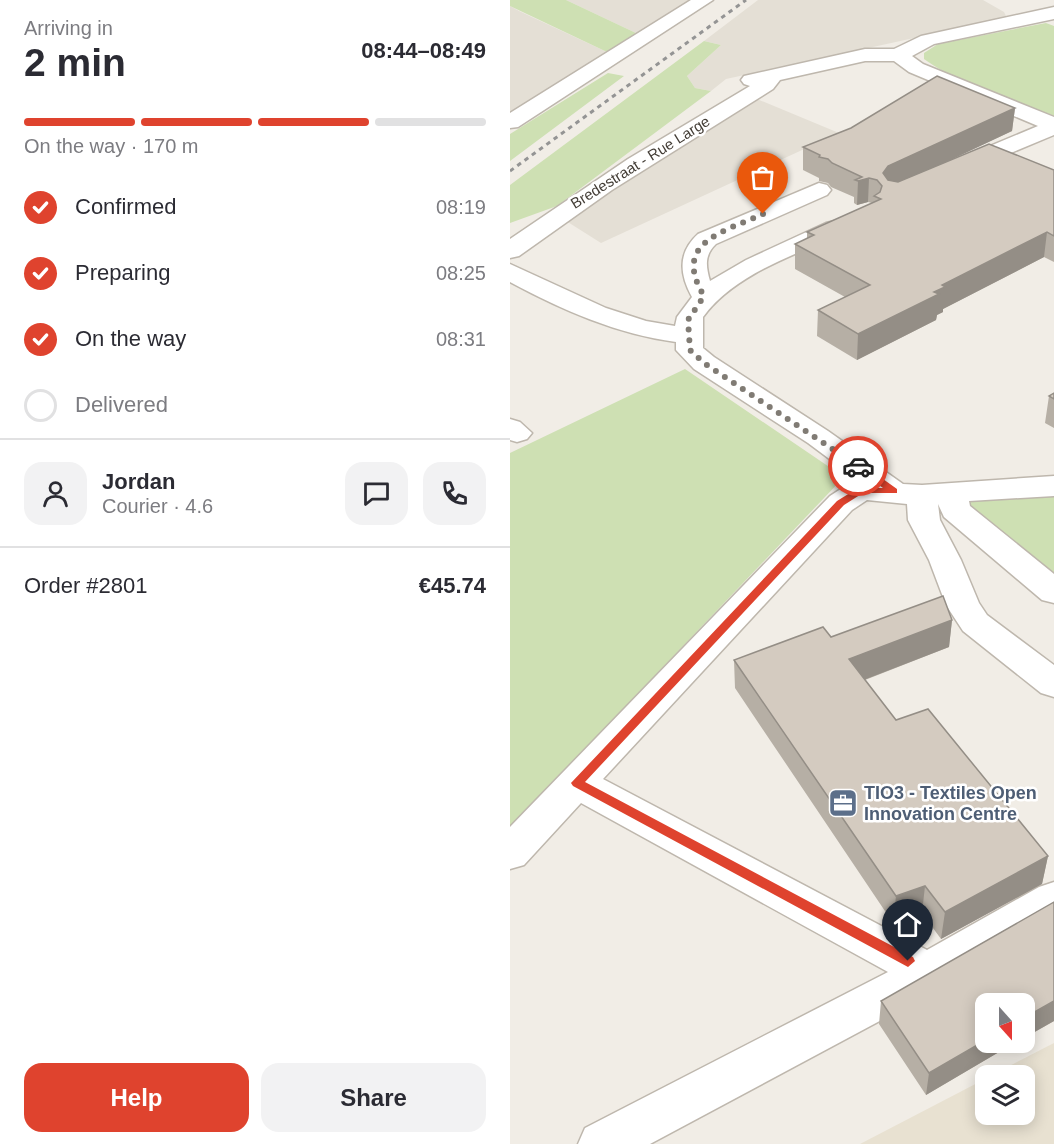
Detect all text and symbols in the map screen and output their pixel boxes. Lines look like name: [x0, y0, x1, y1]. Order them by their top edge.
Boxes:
text: Arriving in: [24, 17, 113, 39]
text: 08:44–08:49: [361, 38, 486, 63]
text: 2 min: [24, 41, 126, 84]
street label: Bredestraat - Rue Large: [567, 112, 713, 212]
text: On the way · 170 m: [24, 135, 199, 157]
pin: [737, 152, 788, 214]
icon: bag: [746, 161, 779, 194]
icon: check: [24, 191, 57, 224]
text: Confirmed: [75, 194, 176, 219]
text: 08:19: [436, 196, 486, 218]
icon: check: [24, 257, 57, 290]
text: Preparing: [75, 260, 170, 285]
text: 08:25: [436, 262, 486, 284]
icon: check: [24, 323, 57, 356]
text: On the way: [75, 326, 186, 351]
text: 08:31: [436, 328, 486, 350]
text: Delivered: [75, 392, 168, 417]
courier: [828, 436, 888, 496]
icon: car: [842, 450, 875, 483]
button: person: [24, 462, 87, 525]
button: chat: [345, 462, 408, 525]
button: phone: [423, 462, 486, 525]
text: Jordan: [102, 469, 175, 494]
text: Courier · 4.6: [102, 495, 213, 517]
text: Order #2801: [24, 573, 148, 598]
text: €45.74: [419, 573, 486, 598]
place label: TIO3 - Textiles Open Innovation Centre: [864, 783, 1037, 824]
office icon: TIO3 - Textiles Open Innovation Centre: [827, 787, 859, 819]
pin: [882, 899, 933, 961]
icon: home: [891, 908, 924, 941]
north arrow: [975, 993, 1035, 1053]
map controls: [975, 993, 1035, 1125]
button: Help: [24, 1063, 249, 1132]
button: Share: [261, 1063, 486, 1132]
button: layers: [975, 1065, 1035, 1125]

